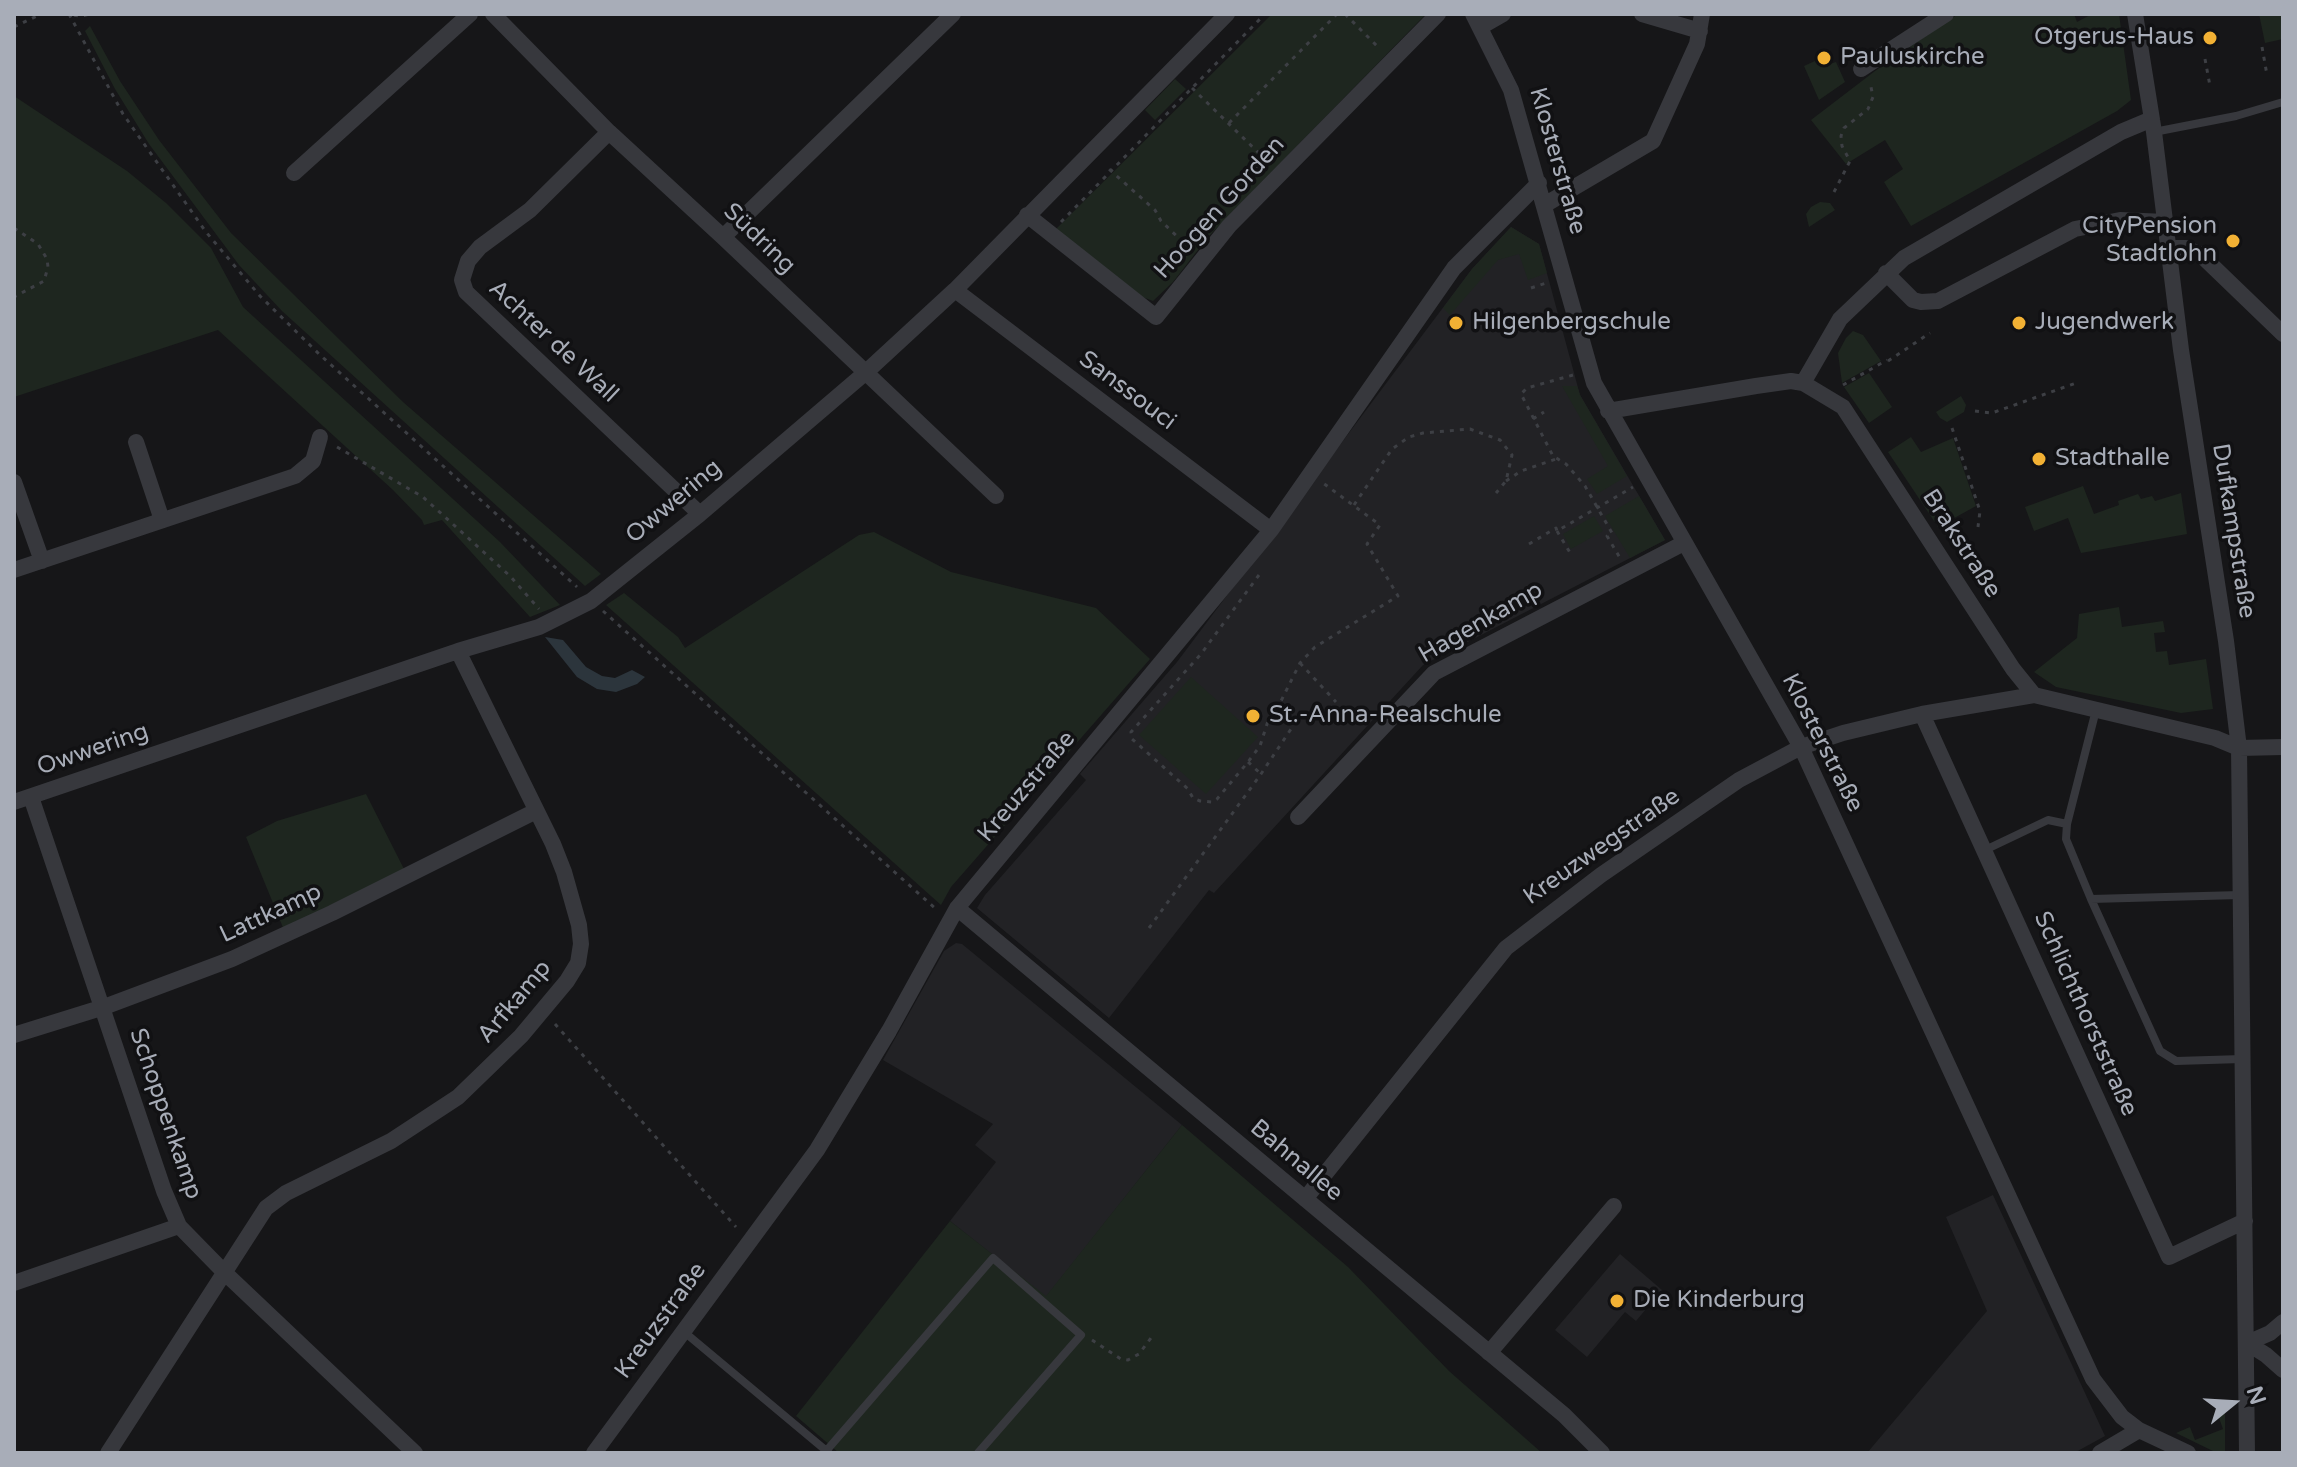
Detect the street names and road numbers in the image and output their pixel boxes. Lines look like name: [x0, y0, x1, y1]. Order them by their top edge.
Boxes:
street label: Klosterstraße: [1522, 84, 1592, 238]
street label: Hoogen Gorden: [1149, 131, 1291, 285]
street label: Südring: [717, 198, 801, 280]
street label: Achter de Wall: [482, 275, 624, 409]
street label: Sanssouci: [1073, 345, 1181, 437]
street label: Dufkampstraße: [2205, 442, 2261, 620]
street label: Owwering: [620, 454, 728, 550]
street label: Brakstraße: [1915, 484, 2007, 604]
street label: Hagenkamp: [1414, 576, 1548, 670]
street label: Klosterstraße: [1775, 669, 1869, 817]
street label: Owwering: [34, 718, 152, 782]
street label: Kreuzstraße: [972, 725, 1082, 849]
street label: Kreuzwegstraße: [1518, 782, 1686, 912]
street label: Lattkamp: [216, 878, 326, 950]
street label: Schlichthorststraße: [2027, 907, 2143, 1121]
street label: Arfkamp: [472, 955, 558, 1049]
street label: Schoppenkamp: [122, 1025, 208, 1203]
street label: Bahnallee: [1244, 1114, 1348, 1208]
street label: Kreuzstraße: [609, 1257, 713, 1385]

